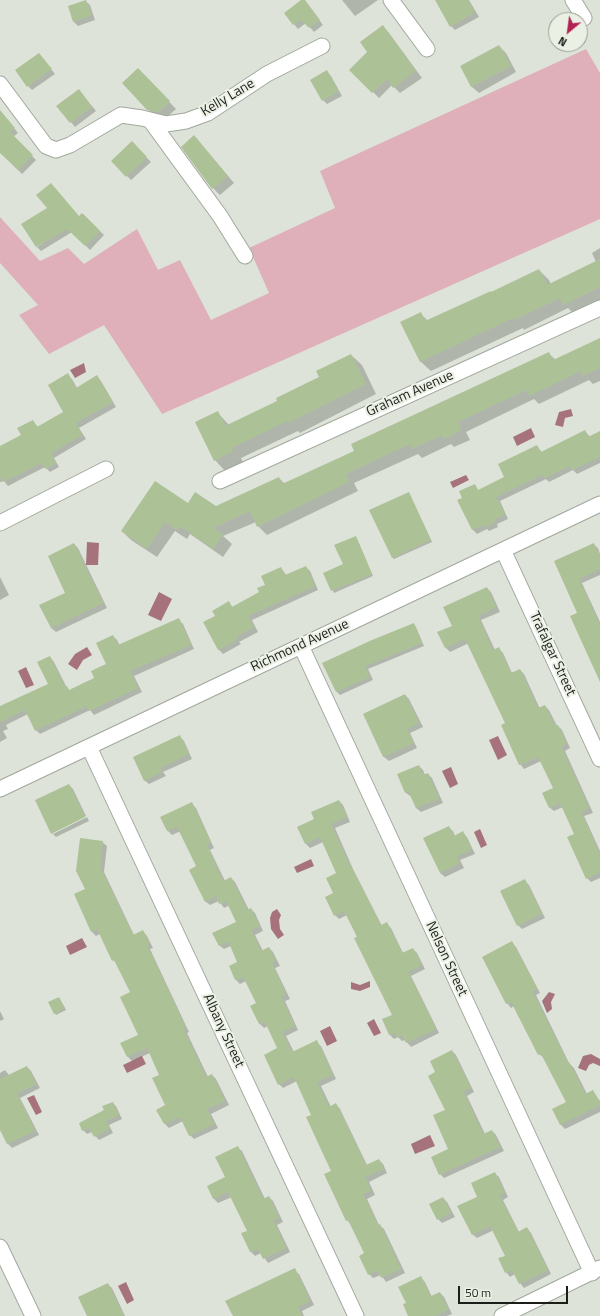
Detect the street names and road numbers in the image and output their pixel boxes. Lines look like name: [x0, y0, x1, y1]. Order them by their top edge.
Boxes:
street label: Kelly Lane: [198, 75, 258, 121]
street label: Graham Avenue: [364, 367, 456, 421]
street label: Trafalgar Street: [525, 609, 579, 699]
street label: Richmond Avenue: [248, 616, 352, 676]
street label: Nelson Street: [421, 919, 471, 999]
street label: Albany Street: [199, 992, 247, 1070]

